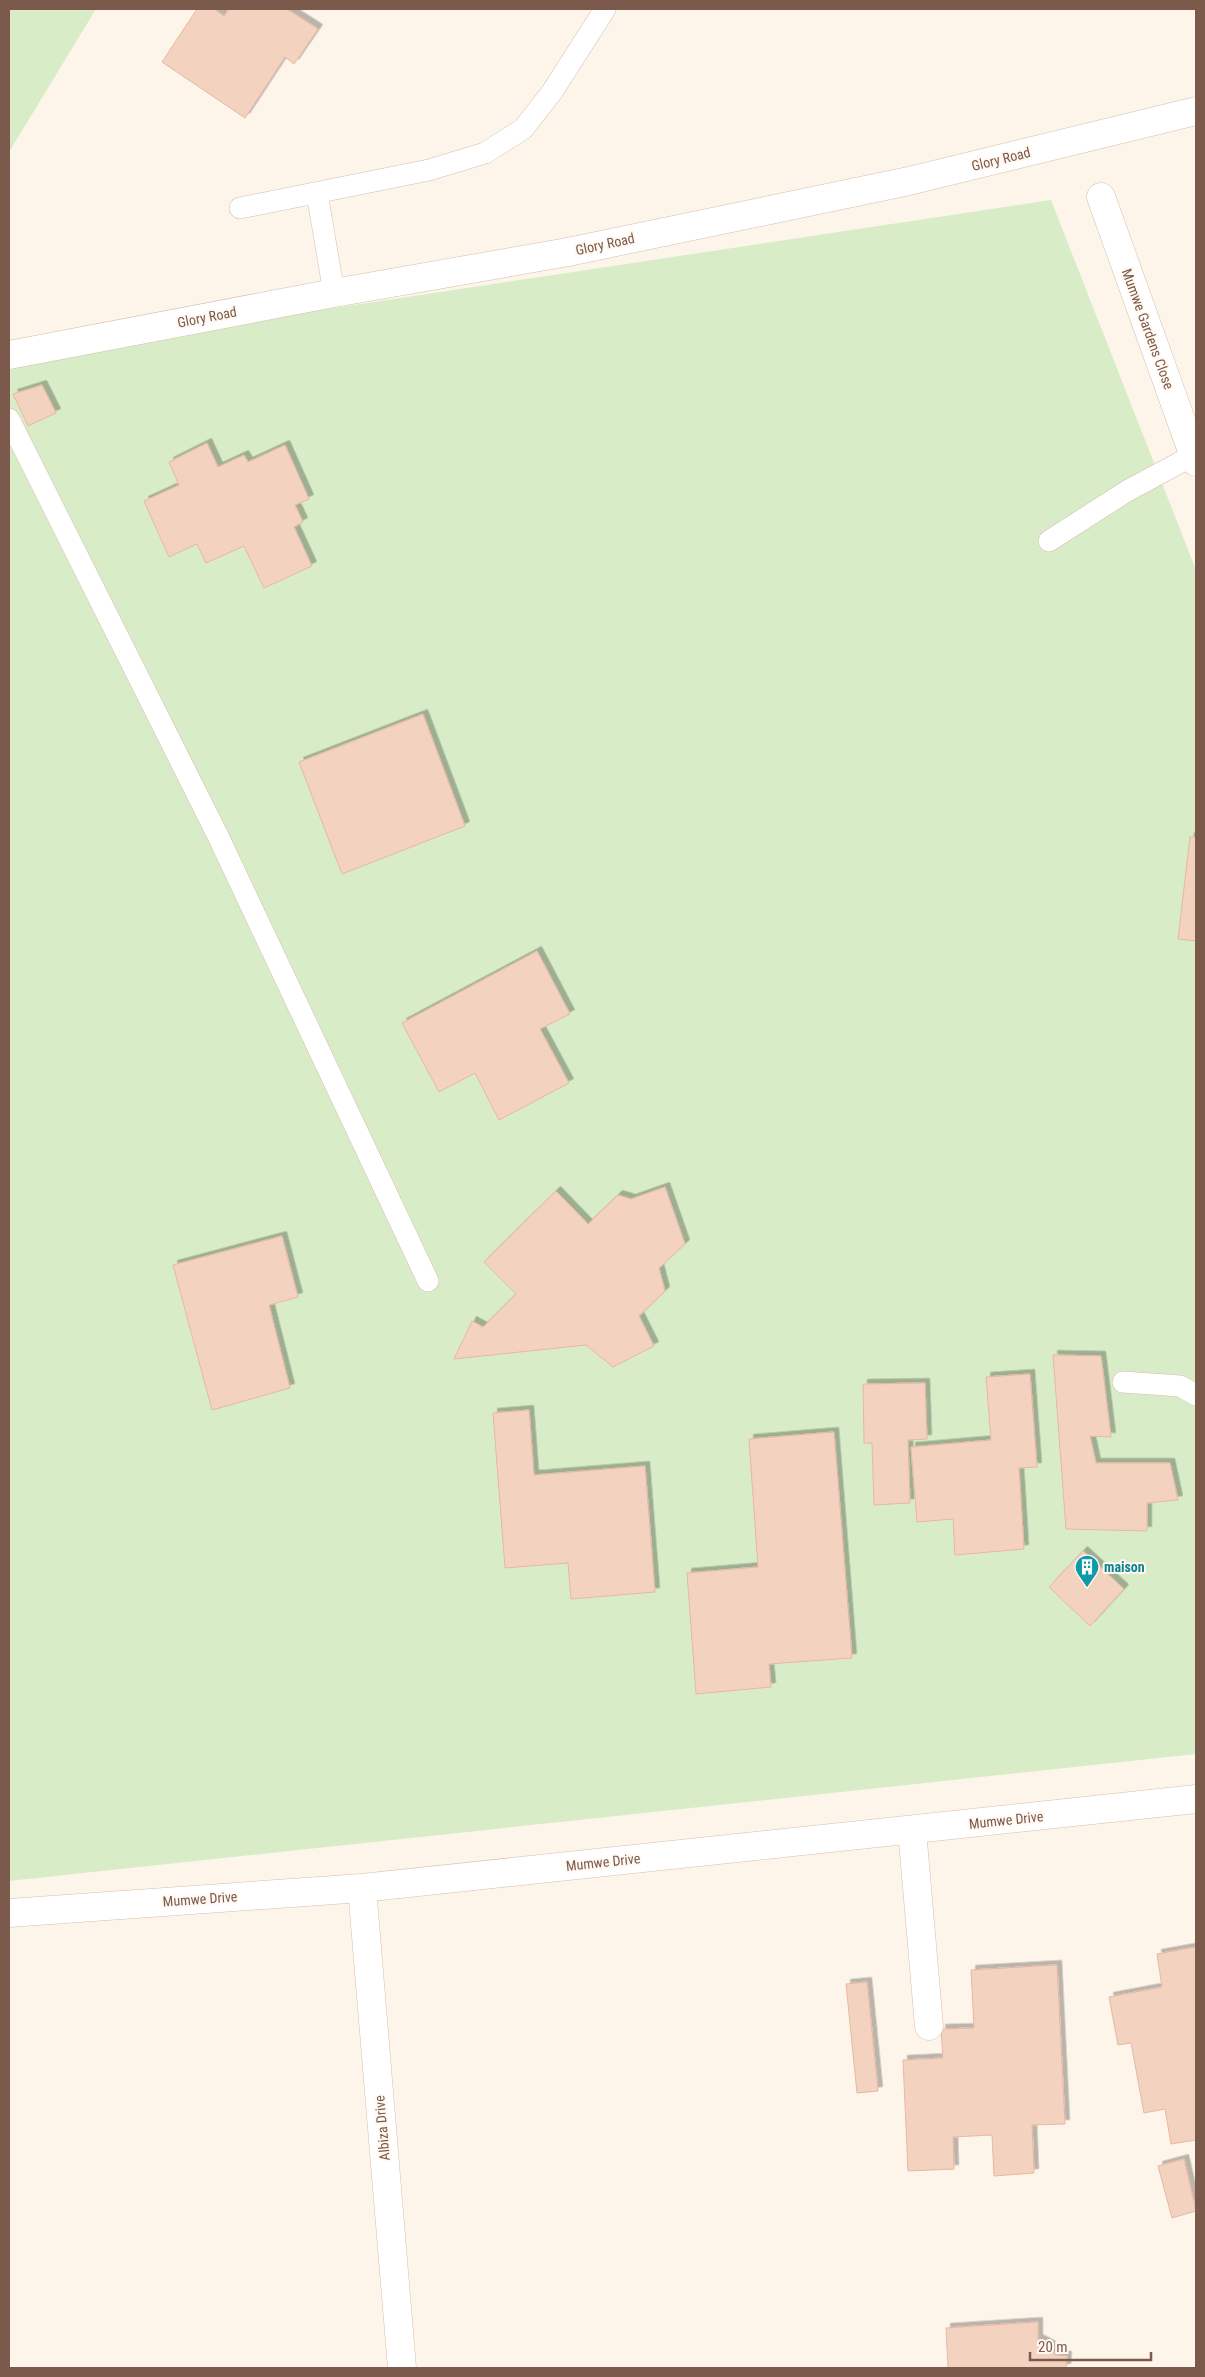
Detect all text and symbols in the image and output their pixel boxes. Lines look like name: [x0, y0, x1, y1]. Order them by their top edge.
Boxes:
street label: Glory Road: [970, 144, 1032, 174]
street label: Glory Road: [574, 230, 636, 258]
street label: Mumwe Gardens Close: [1119, 267, 1177, 392]
street label: Glory Road: [176, 303, 238, 331]
building icon: maison: [1074, 1554, 1100, 1588]
place label: maison: [1104, 1559, 1145, 1575]
street label: Mumwe Drive: [968, 1808, 1044, 1832]
street label: Mumwe Drive: [565, 1850, 641, 1874]
street label: Mumwe Drive: [162, 1888, 238, 1910]
street label: Albiza Drive: [371, 2094, 393, 2161]
scale bar: [1030, 2330, 1151, 2362]
text: 20 m: [1038, 2338, 1068, 2356]

